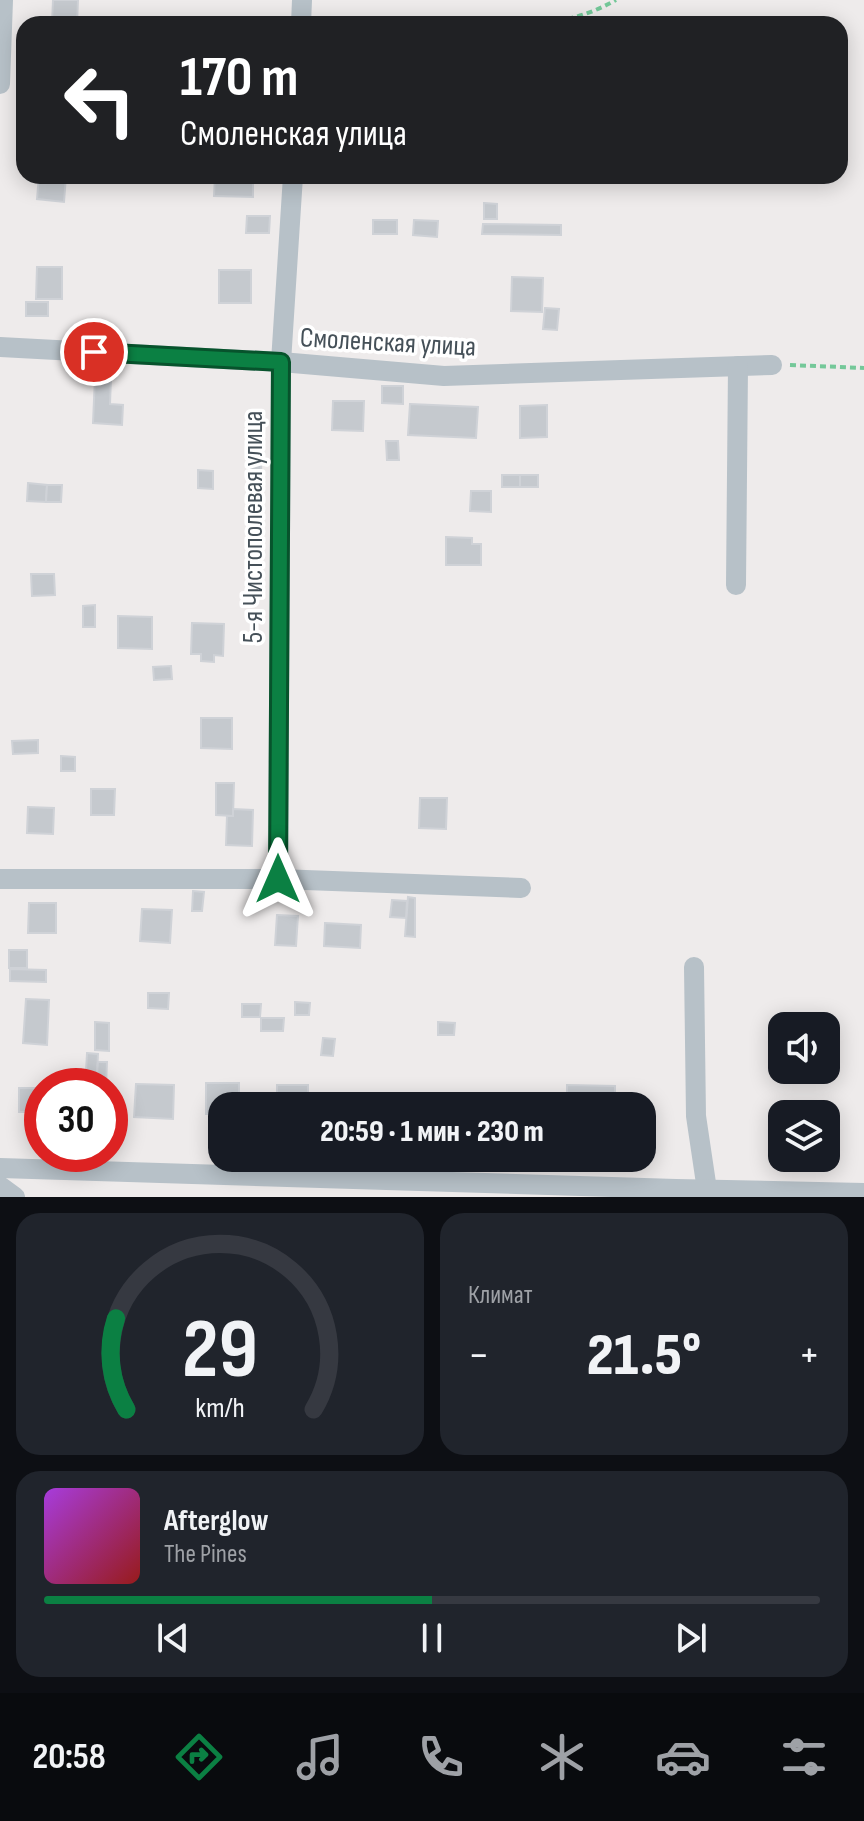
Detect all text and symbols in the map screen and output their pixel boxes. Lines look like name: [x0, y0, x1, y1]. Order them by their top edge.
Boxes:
text: 170 m: [180, 45, 298, 112]
icon: left: [48, 48, 152, 152]
text: Смоленская улица: [180, 113, 407, 156]
pin: [60, 318, 128, 386]
street label: Смоленская улица: [299, 321, 477, 364]
icon: arrive: [72, 330, 116, 374]
street label: 5-я Чистополевая улица: [237, 411, 270, 643]
position arrow: [236, 837, 320, 921]
map controls: [768, 1012, 840, 1172]
button: sound: [768, 1012, 840, 1084]
speed limit sign: 30: [24, 1068, 128, 1172]
button: layers: [768, 1100, 840, 1172]
text: 20:59 · 1 мин · 230 m: [320, 1114, 544, 1150]
text: Климат: [468, 1280, 532, 1311]
text: 29: [182, 1301, 258, 1401]
text: 21.5°: [587, 1320, 701, 1392]
text: −: [468, 1329, 490, 1382]
text: +: [798, 1329, 820, 1382]
text: km/h: [195, 1391, 245, 1426]
text: Afterglow: [164, 1503, 269, 1539]
text: The Pines: [164, 1539, 247, 1570]
icon: previous: [151, 1616, 195, 1660]
icon: pause: [410, 1616, 454, 1660]
icon: next: [669, 1616, 713, 1660]
icon: directions: [171, 1729, 227, 1785]
icon: music: [292, 1729, 348, 1785]
icon: phone: [413, 1729, 469, 1785]
icon: climate: [534, 1729, 590, 1785]
icon: car: [655, 1729, 711, 1785]
icon: filters: [776, 1729, 832, 1785]
text: 20:58: [32, 1736, 106, 1779]

